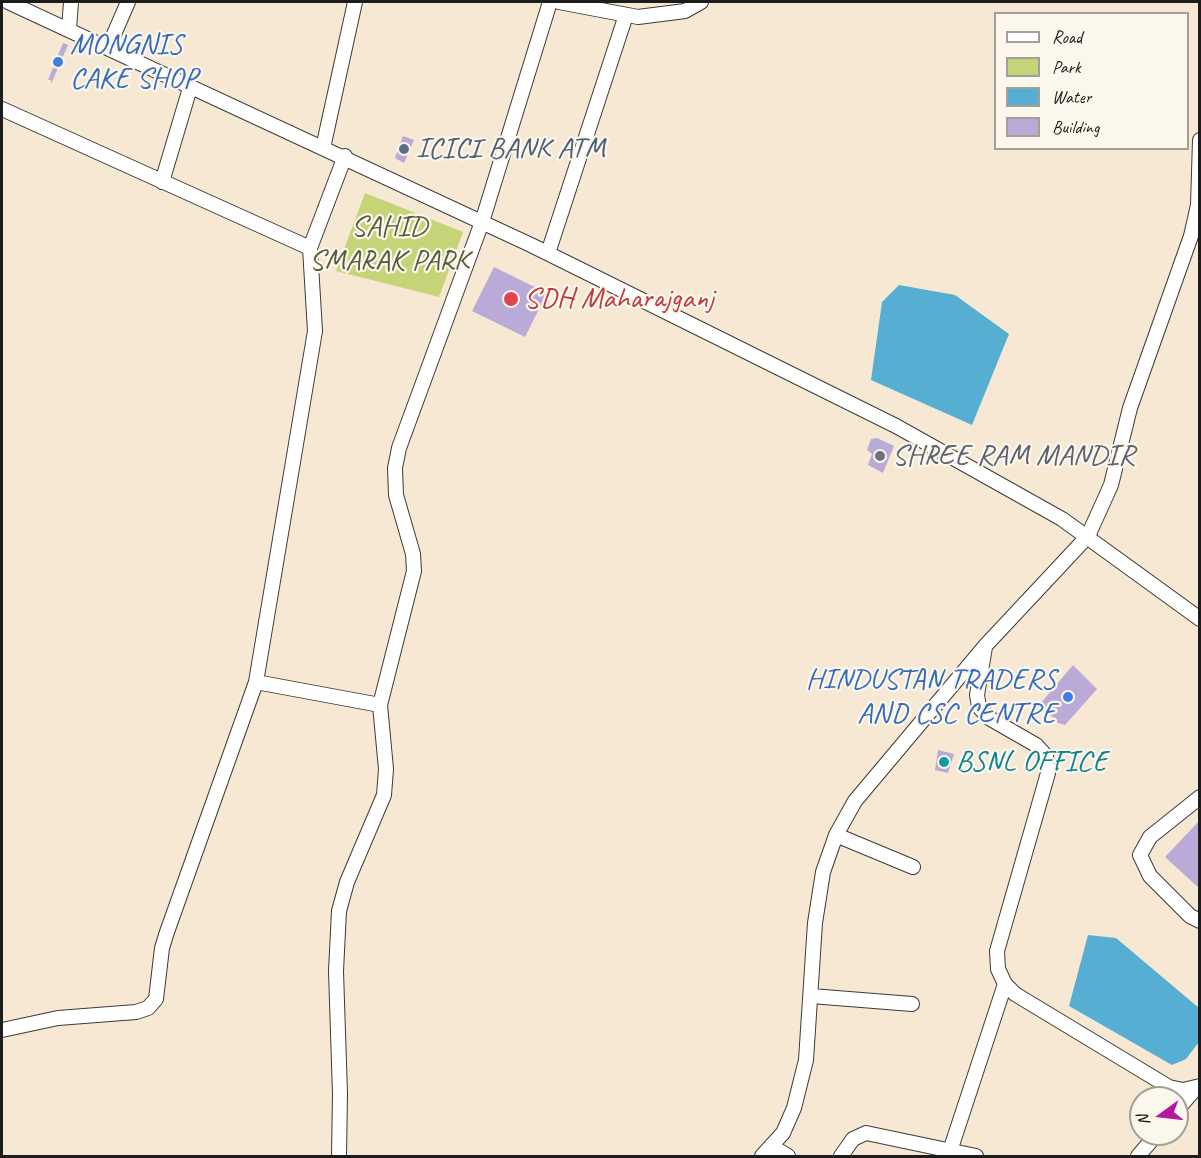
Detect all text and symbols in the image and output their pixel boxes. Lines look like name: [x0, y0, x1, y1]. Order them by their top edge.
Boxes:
legend: [994, 12, 1189, 150]
text: Road: [1052, 26, 1082, 48]
place label: MONGNIS CAKE SHOP: [70, 27, 197, 98]
marker: MONGNIS CAKE SHOP: [51, 55, 65, 69]
text: Park: [1052, 56, 1081, 78]
text: Water: [1052, 86, 1091, 108]
text: Building: [1052, 116, 1099, 138]
place label: ICICI BANK ATM: [416, 131, 605, 167]
marker: ICICI BANK ATM: [397, 142, 411, 156]
park label: SAHID SMARAK PARK: [309, 209, 469, 280]
place label: SDH Maharajganj: [524, 281, 714, 317]
marker: SDH Maharajganj: [502, 290, 520, 308]
place label: SHREE RAM MANDIR: [892, 438, 1134, 474]
marker: SHREE RAM MANDIR: [873, 449, 887, 463]
place label: HINDUSTAN TRADERS AND CSC CENTRE: [806, 662, 1056, 732]
marker: HINDUSTAN TRADERS AND CSC CENTRE: [1061, 690, 1075, 704]
place label: BSNL OFFICE: [956, 744, 1107, 780]
marker: BSNL OFFICE: [937, 755, 951, 769]
north arrow: [1129, 1086, 1189, 1146]
text: N: [1133, 1113, 1154, 1128]

